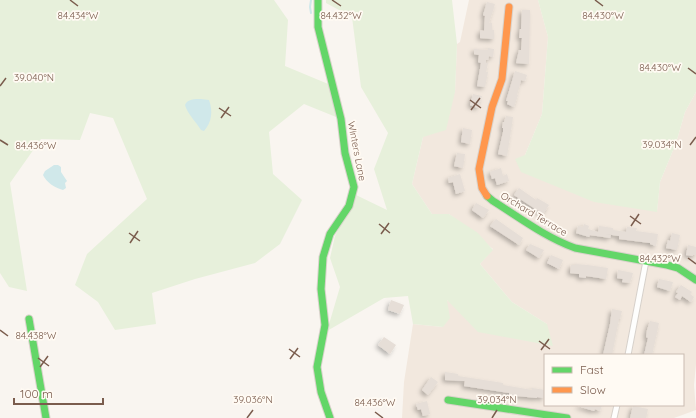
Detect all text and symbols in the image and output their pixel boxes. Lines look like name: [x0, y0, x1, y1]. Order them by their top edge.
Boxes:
text: 84.434°W: [58, 9, 99, 22]
text: 84.432°W: [320, 9, 362, 22]
text: 84.430°W: [582, 9, 624, 22]
text: 84.430°W: [639, 61, 681, 74]
text: 39.040°N: [14, 71, 54, 84]
street label: Winters Lane: [345, 120, 369, 182]
text: 39.034°N: [642, 138, 682, 151]
text: 84.436°W: [15, 139, 57, 152]
street label: Orchard Terrace: [498, 189, 570, 239]
text: 84.432°W: [639, 252, 681, 265]
text: 84.438°W: [15, 329, 57, 342]
legend: [544, 354, 684, 406]
text: Fast: [580, 362, 604, 377]
scale bar: [14, 380, 103, 406]
text: Slow: [580, 382, 606, 397]
text: 100 m: [20, 386, 53, 401]
text: 39.036°N: [233, 393, 273, 406]
text: 39.034°N: [477, 393, 517, 406]
text: 84.436°W: [354, 396, 396, 409]

